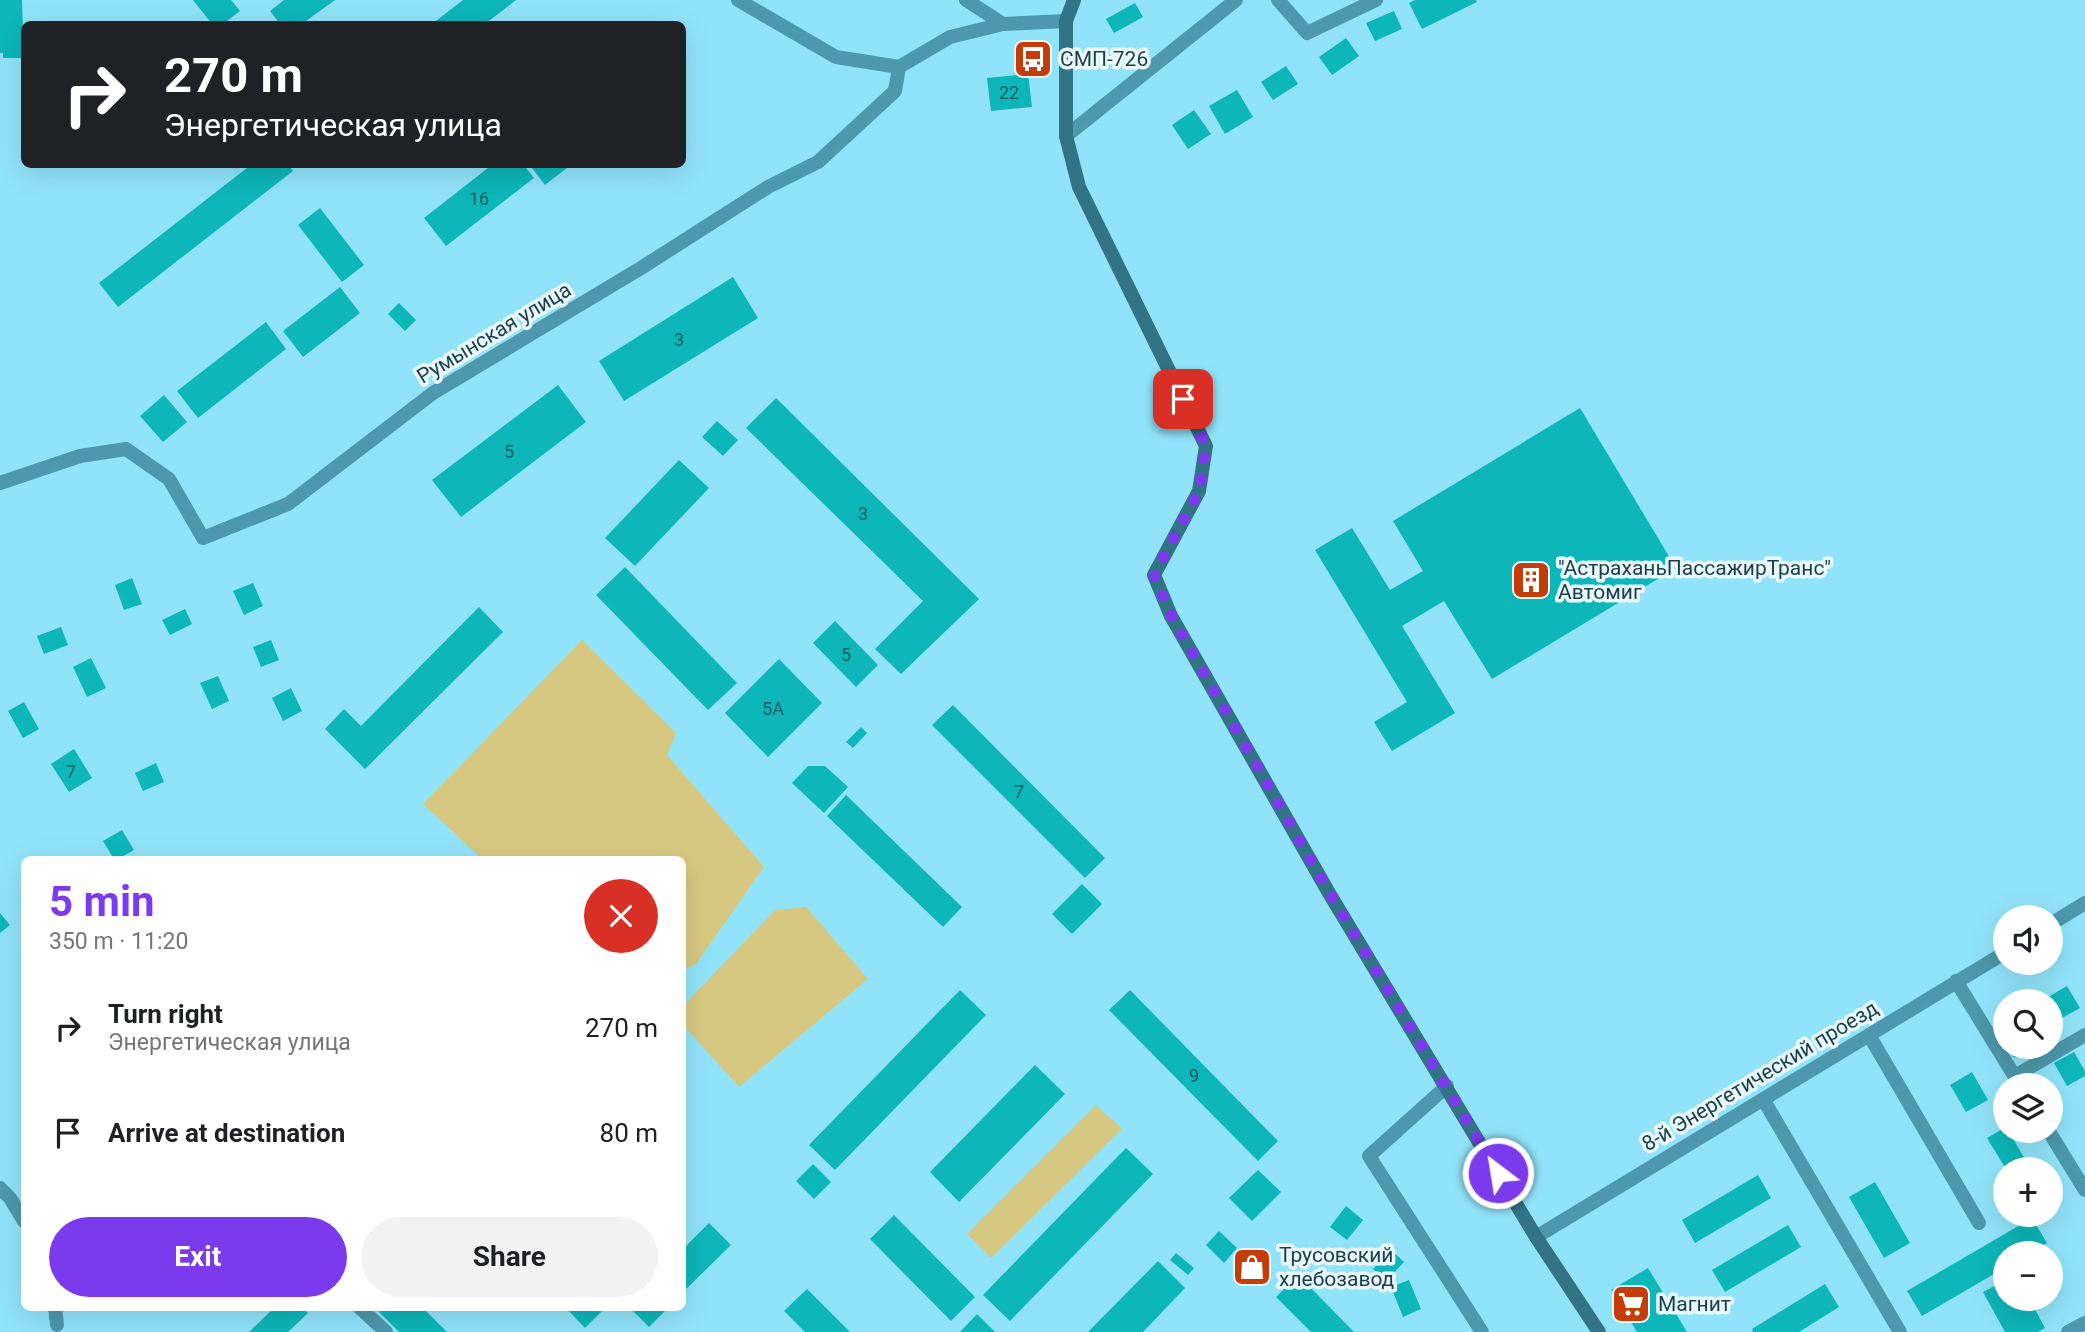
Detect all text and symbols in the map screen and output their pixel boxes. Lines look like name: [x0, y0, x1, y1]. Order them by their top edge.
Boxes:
bus stop icon: СМП-726: [1012, 38, 1054, 80]
text: 270 m: [164, 47, 303, 104]
place label: СМП-726: [1060, 47, 1148, 71]
icon: right: [49, 49, 140, 140]
house number: 22: [999, 82, 1019, 103]
text: Энергетическая улица: [164, 106, 502, 144]
house number: 16: [469, 188, 489, 209]
street label: Румынская улица: [413, 278, 575, 388]
house number: 3: [674, 329, 684, 350]
pin: [1153, 369, 1213, 429]
icon: arrive: [1164, 380, 1202, 418]
house number: 5: [504, 441, 514, 462]
house number: 3: [858, 503, 868, 524]
place label: "АстраханьПассажирТранс" Автомиг: [1558, 556, 1831, 604]
building icon: "АстраханьПассажирТранс" Автомиг: [1510, 559, 1552, 601]
house number: 5: [841, 644, 851, 665]
house number: 5А: [762, 698, 784, 719]
house number: 7: [66, 761, 76, 782]
house number: 7: [1014, 781, 1024, 802]
text: 5 min: [49, 877, 155, 926]
button: close: [584, 879, 658, 953]
map controls: [1993, 905, 2063, 1311]
button: sound: [1993, 905, 2063, 975]
text: 350 m · 11:20: [49, 928, 188, 955]
button: search: [1993, 989, 2063, 1059]
street label: 8-й Энергетический проезд: [1638, 996, 1882, 1156]
text: Turn right: [108, 999, 223, 1029]
icon: right: [49, 1009, 87, 1047]
text: 270 m: [585, 1013, 658, 1043]
text: Энергетическая улица: [108, 1029, 351, 1056]
house number: 9: [1189, 1065, 1199, 1086]
button: layers: [1993, 1073, 2063, 1143]
icon: arrive: [49, 1114, 87, 1152]
text: Arrive at destination: [108, 1118, 345, 1148]
text: 80 m: [600, 1118, 658, 1148]
position arrow: [1461, 1136, 1535, 1210]
button: +: [1993, 1157, 2063, 1227]
button: Exit: [49, 1217, 347, 1297]
button: Share: [361, 1217, 658, 1297]
button: −: [1993, 1241, 2063, 1311]
place label: Трусовский хлебозавод: [1279, 1243, 1395, 1291]
shop icon: Трусовский хлебозавод: [1231, 1246, 1273, 1288]
supermarket icon: Магнит: [1610, 1283, 1652, 1325]
place label: Магнит: [1658, 1292, 1731, 1316]

